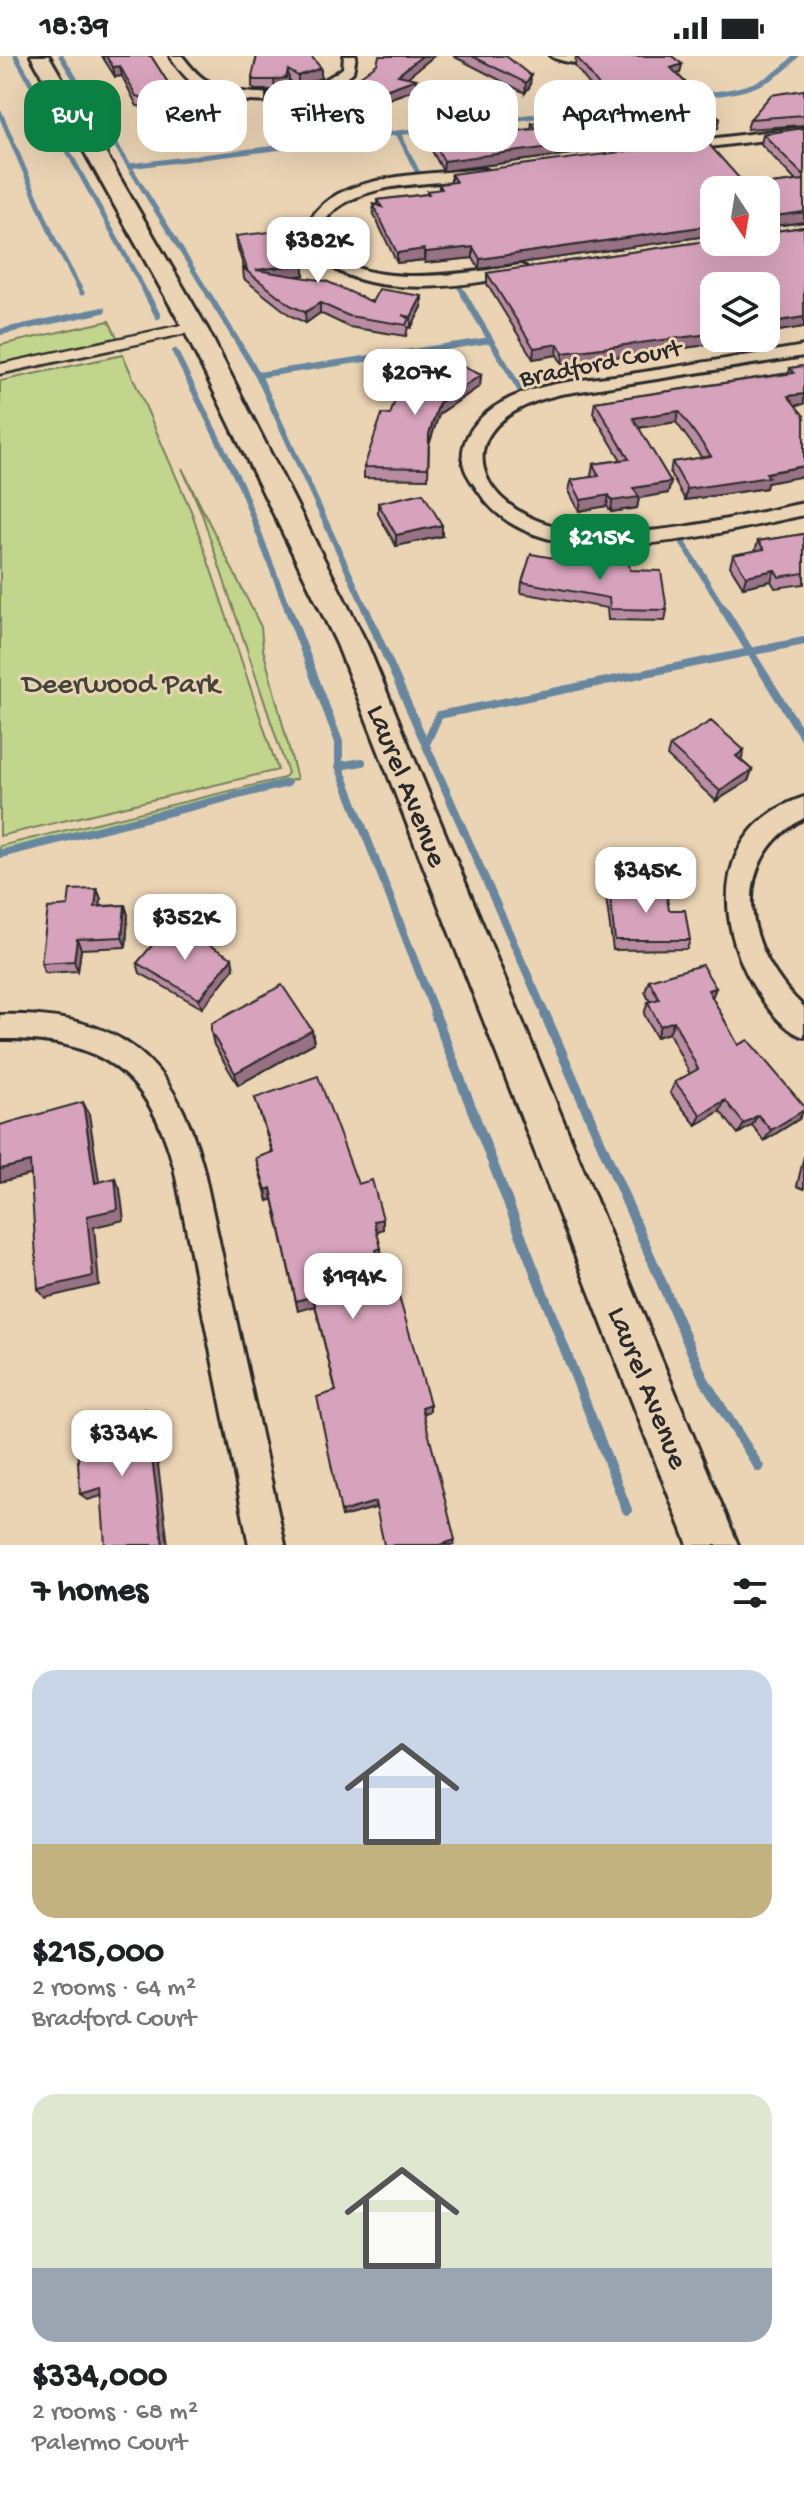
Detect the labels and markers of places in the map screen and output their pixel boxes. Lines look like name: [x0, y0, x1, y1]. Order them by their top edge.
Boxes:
pin: $382K: [262, 217, 374, 285]
pin: $207K: [359, 349, 471, 417]
pin: $215K: [544, 514, 656, 582]
pin: $345K: [590, 847, 702, 915]
pin: $352K: [129, 894, 241, 962]
pin: $194K: [297, 1253, 409, 1321]
pin: $334K: [66, 1410, 178, 1478]

